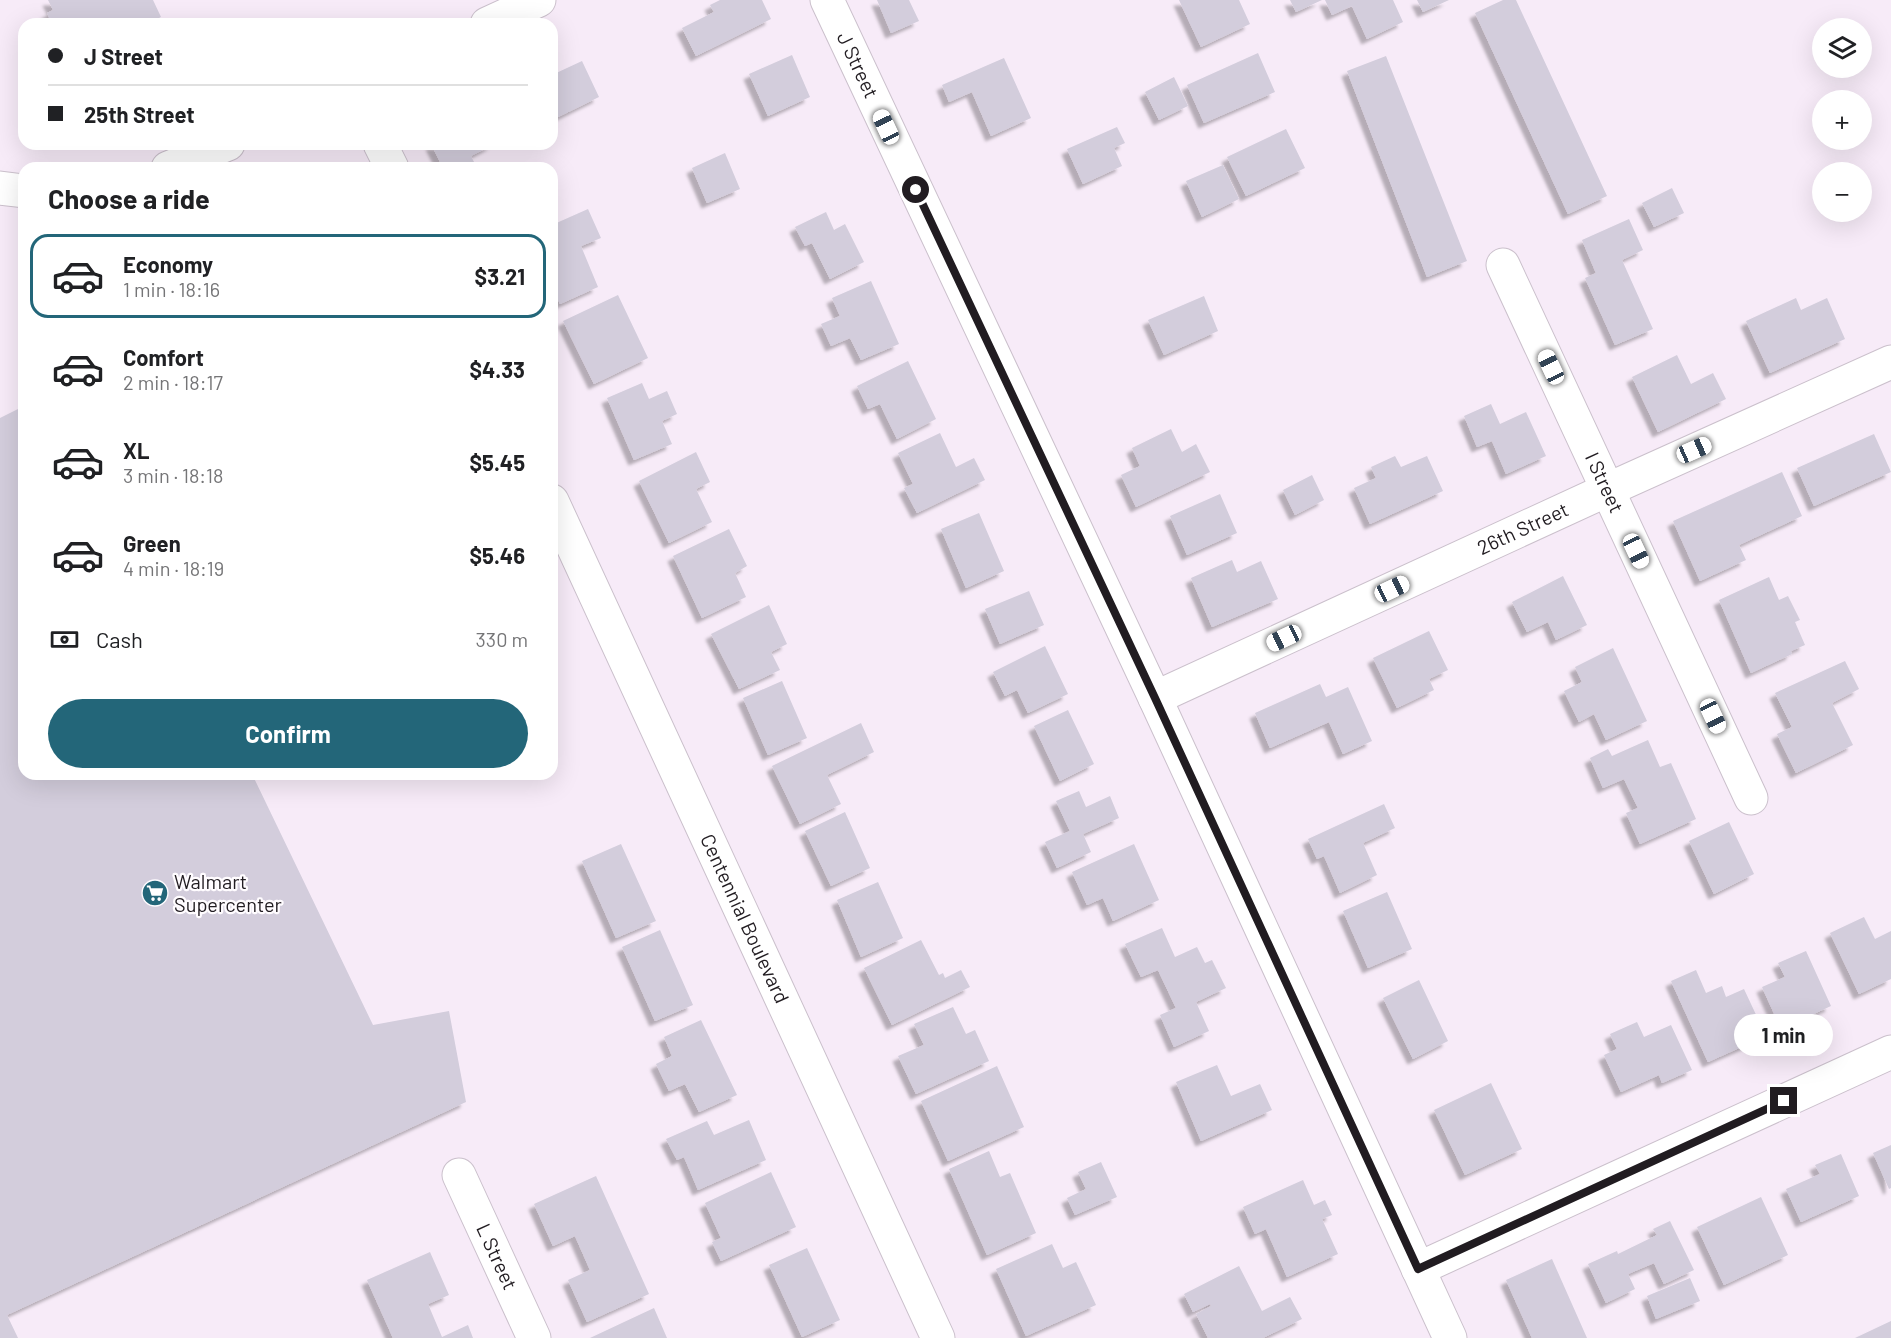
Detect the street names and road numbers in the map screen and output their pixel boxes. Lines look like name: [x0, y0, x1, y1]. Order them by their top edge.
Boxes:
street label: J Street: [833, 28, 884, 102]
street label: I Street: [1581, 448, 1629, 516]
street label: 26th Street: [1473, 496, 1572, 559]
street label: Centennial Boulevard: [696, 830, 795, 1007]
street label: L Street: [472, 1220, 523, 1293]

